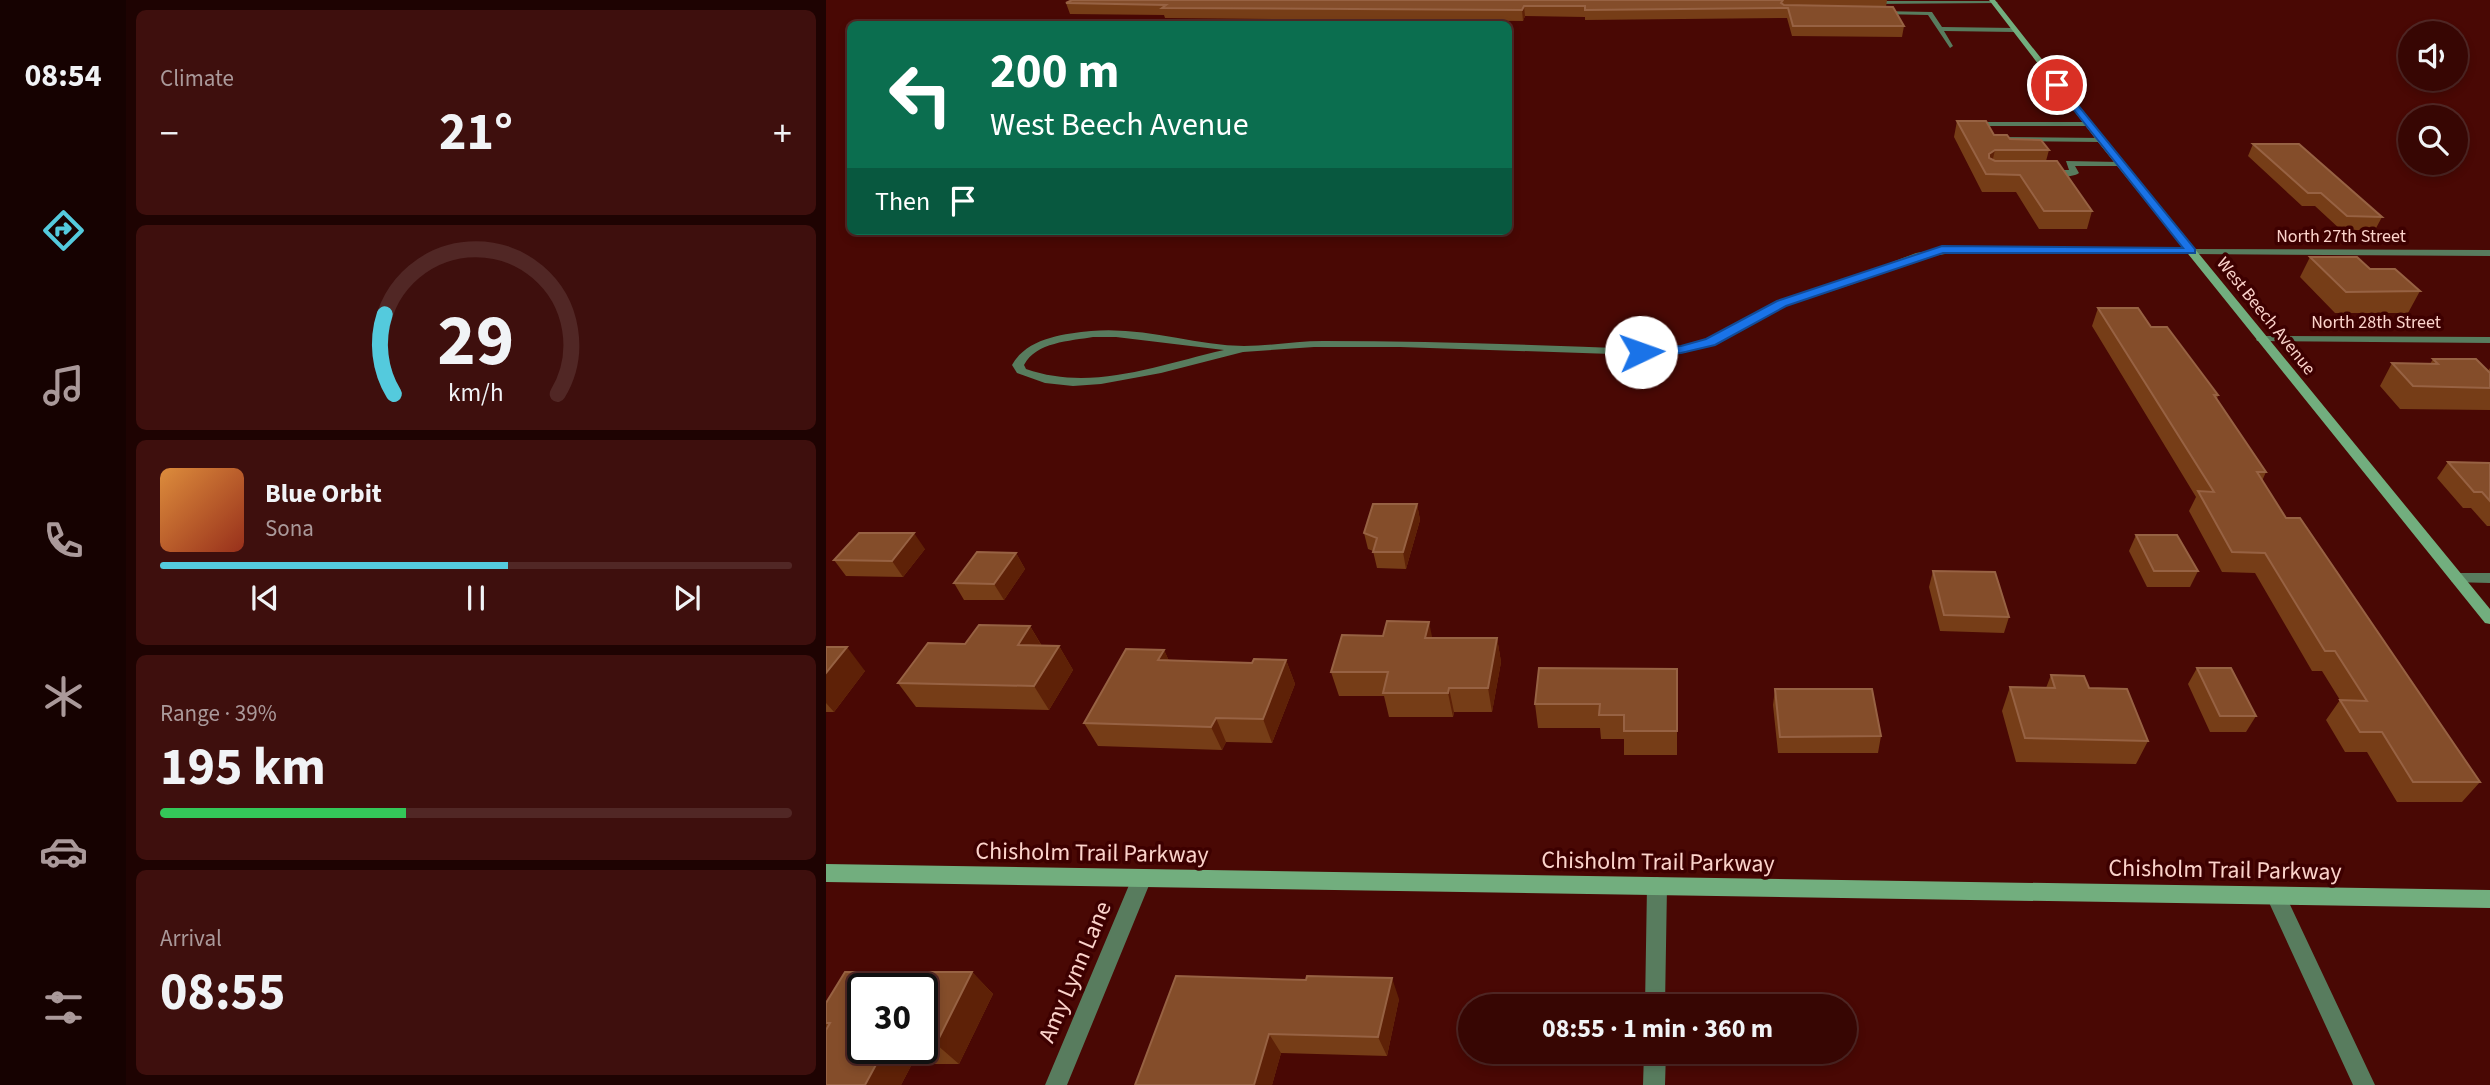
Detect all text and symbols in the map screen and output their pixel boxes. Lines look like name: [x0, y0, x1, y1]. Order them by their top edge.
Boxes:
map controls: [2398, 21, 2468, 175]
button: sound: [2398, 21, 2468, 91]
text: 200 m: [990, 37, 1119, 107]
icon: left: [875, 49, 966, 140]
text: 08:54: [24, 53, 102, 99]
pin: [2027, 55, 2087, 115]
text: Climate: [160, 62, 234, 95]
icon: arrive: [2038, 66, 2076, 104]
text: 21°: [439, 96, 513, 170]
text: West Beech Avenue: [990, 102, 1249, 148]
button: search: [2398, 105, 2468, 175]
text: −: [160, 107, 179, 161]
text: +: [773, 107, 792, 161]
icon: arrive: [944, 182, 982, 220]
text: Then: [875, 183, 930, 220]
icon: directions: [39, 206, 88, 255]
street label: North 27th Street: [2276, 224, 2406, 249]
street label: West Beech Avenue: [2211, 252, 2322, 380]
text: 29: [438, 289, 514, 393]
street label: North 28th Street: [2311, 310, 2441, 335]
position arrow: [1604, 315, 1678, 389]
icon: music: [39, 361, 88, 410]
text: km/h: [448, 374, 504, 410]
text: Blue Orbit: [265, 475, 382, 512]
text: Sona: [265, 512, 314, 545]
icon: phone: [39, 516, 88, 565]
icon: previous: [246, 579, 284, 617]
icon: pause: [457, 579, 495, 617]
icon: next: [668, 579, 706, 617]
icon: climate: [39, 672, 88, 721]
text: Range · 39%: [160, 697, 277, 730]
text: 195 km: [160, 731, 326, 805]
icon: car: [39, 827, 88, 876]
street label: Chisholm Trail Parkway: [975, 833, 1209, 873]
street label: Chisholm Trail Parkway: [1541, 842, 1775, 882]
street label: Chisholm Trail Parkway: [2108, 850, 2342, 890]
street label: Amy Lynn Lane: [1029, 896, 1121, 1048]
text: Arrival: [160, 922, 222, 955]
text: 08:55: [160, 956, 285, 1030]
speed limit sign: 30: [847, 973, 938, 1064]
icon: filters: [39, 983, 88, 1032]
text: 08:55 · 1 min · 360 m: [1542, 1010, 1773, 1047]

